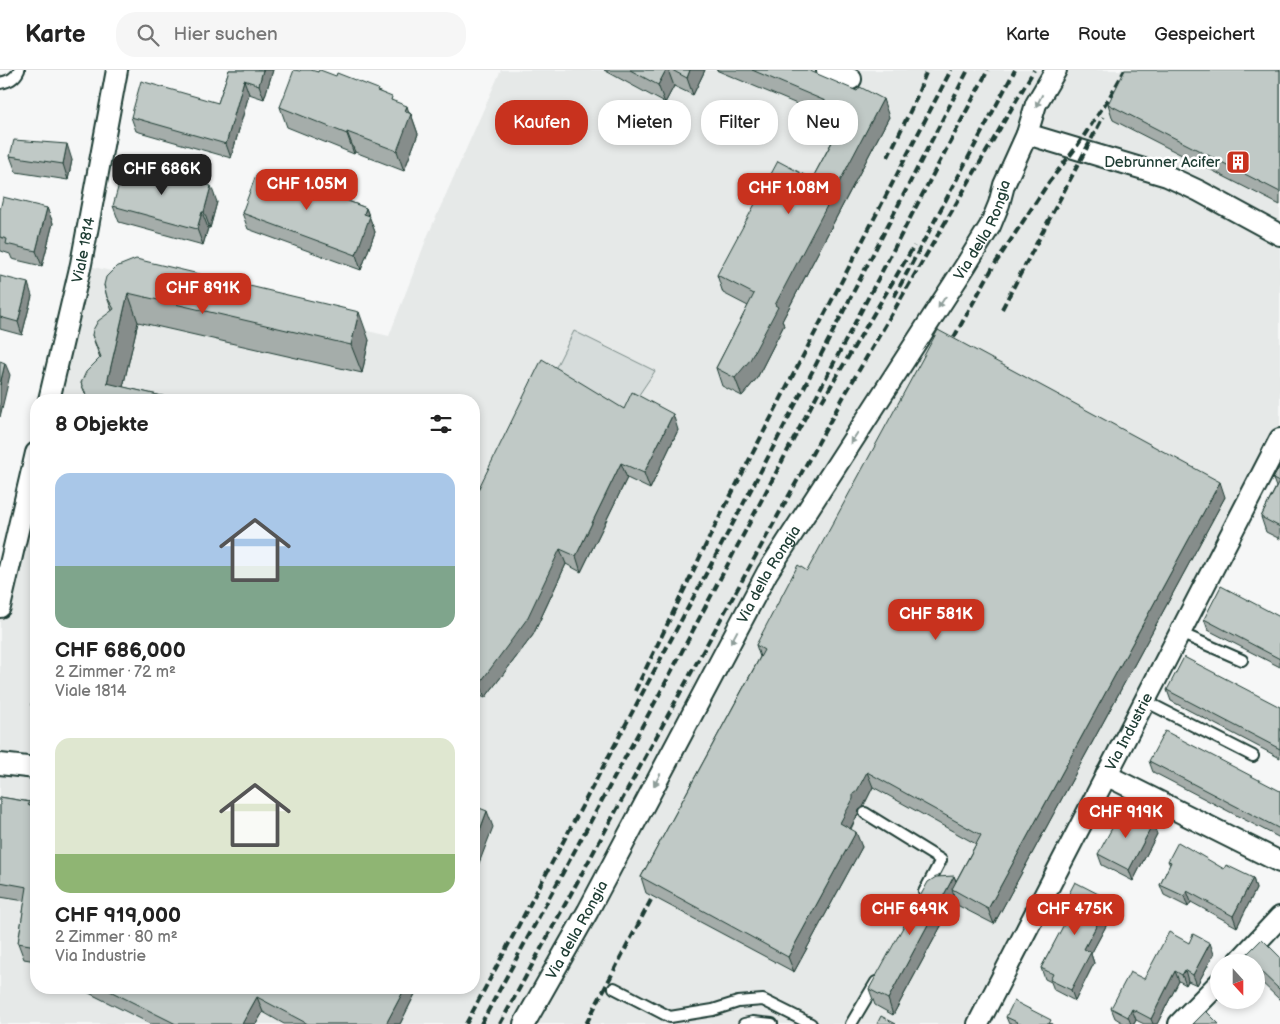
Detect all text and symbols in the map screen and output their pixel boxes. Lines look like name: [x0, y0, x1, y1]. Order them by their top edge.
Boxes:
search box: [116, 12, 466, 57]
text: Karte: [25, 20, 86, 49]
icon: search: [134, 21, 162, 49]
text: Hier suchen: [174, 23, 278, 46]
text: Karte: [1006, 24, 1050, 45]
text: Route: [1078, 24, 1126, 45]
text: Gespeichert: [1154, 24, 1255, 45]
one-way arrow: [1035, 93, 1043, 108]
chip: Kaufen: [495, 100, 588, 145]
chip: Mieten: [598, 100, 691, 145]
chip: Filter: [701, 100, 778, 145]
chip: Neu: [788, 100, 858, 145]
building icon: Debrunner Acifer: [1225, 149, 1251, 175]
place label: Debrunner Acifer: [1104, 153, 1221, 172]
pin: CHF 686K: [110, 154, 214, 196]
text: CHF 686K: [123, 160, 201, 179]
pin: CHF 1.05M: [250, 168, 364, 211]
pin: CHF 1.08M: [732, 172, 846, 215]
text: CHF 1.05M: [267, 175, 347, 194]
street label: Via della Rongia: [949, 177, 1015, 284]
text: CHF 1.08M: [749, 179, 829, 198]
street label: Viale 1814: [67, 215, 99, 285]
pin: CHF 891K: [151, 272, 255, 315]
text: CHF 891K: [166, 279, 240, 298]
one-way arrow: [938, 295, 947, 308]
icon: filters: [427, 410, 455, 438]
text: 8 Objekte: [55, 412, 149, 437]
one-way arrow: [849, 431, 859, 445]
icon: home: [210, 505, 300, 595]
street label: Via della Rongia: [733, 522, 805, 627]
pin: CHF 581K: [884, 598, 988, 641]
text: CHF 581K: [899, 605, 973, 624]
one-way arrow: [729, 630, 738, 643]
text: CHF 686,000: [55, 638, 186, 663]
text: 2 Zimmer · 72 m²: [55, 663, 176, 682]
text: Viale 1814: [55, 682, 126, 701]
street label: Via Industrie: [1101, 689, 1157, 774]
icon: home: [210, 770, 300, 860]
one-way arrow: [653, 773, 662, 787]
pin: CHF 919K: [1074, 796, 1178, 839]
text: CHF 919K: [1089, 803, 1163, 822]
street label: Via della Rongia: [542, 877, 612, 983]
pin: CHF 649K: [858, 894, 962, 936]
pin: CHF 475K: [1023, 894, 1127, 936]
text: CHF 649K: [872, 900, 948, 919]
text: CHF 475K: [1037, 900, 1113, 919]
text: CHF 919,000: [55, 903, 181, 928]
text: 2 Zimmer · 80 m²: [55, 928, 178, 947]
text: Via Industrie: [55, 947, 146, 966]
north arrow: [1210, 954, 1265, 1009]
map controls: [1210, 954, 1265, 1009]

